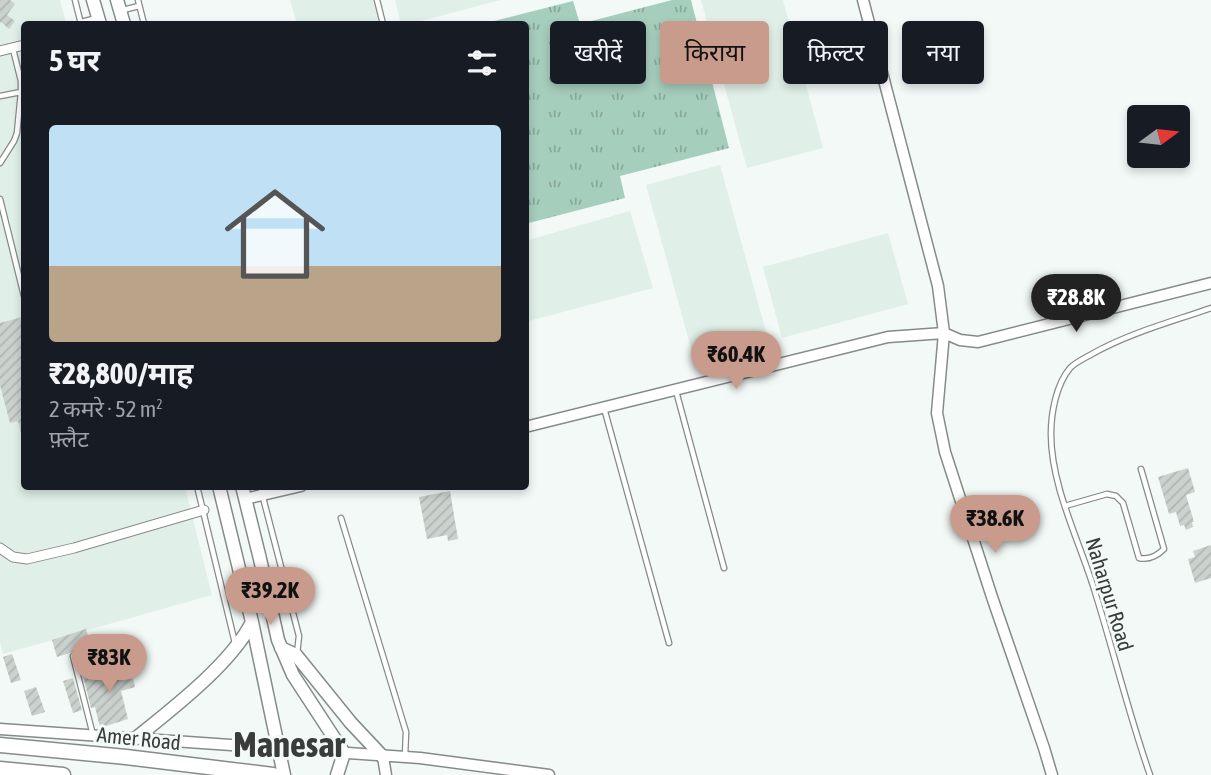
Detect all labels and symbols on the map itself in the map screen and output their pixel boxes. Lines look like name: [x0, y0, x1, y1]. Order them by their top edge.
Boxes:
north arrow: [1127, 105, 1190, 168]
pin: ₹28.8K: [1019, 274, 1133, 334]
pin: ₹60.4K: [679, 332, 793, 391]
pin: ₹38.6K: [938, 496, 1052, 555]
street label: Naharpur Road: [1081, 534, 1139, 654]
pin: ₹39.2K: [213, 568, 327, 627]
pin: ₹83K: [68, 634, 150, 694]
street label: Amer Road: [96, 722, 182, 754]
district label: Manesar: [233, 724, 345, 764]

